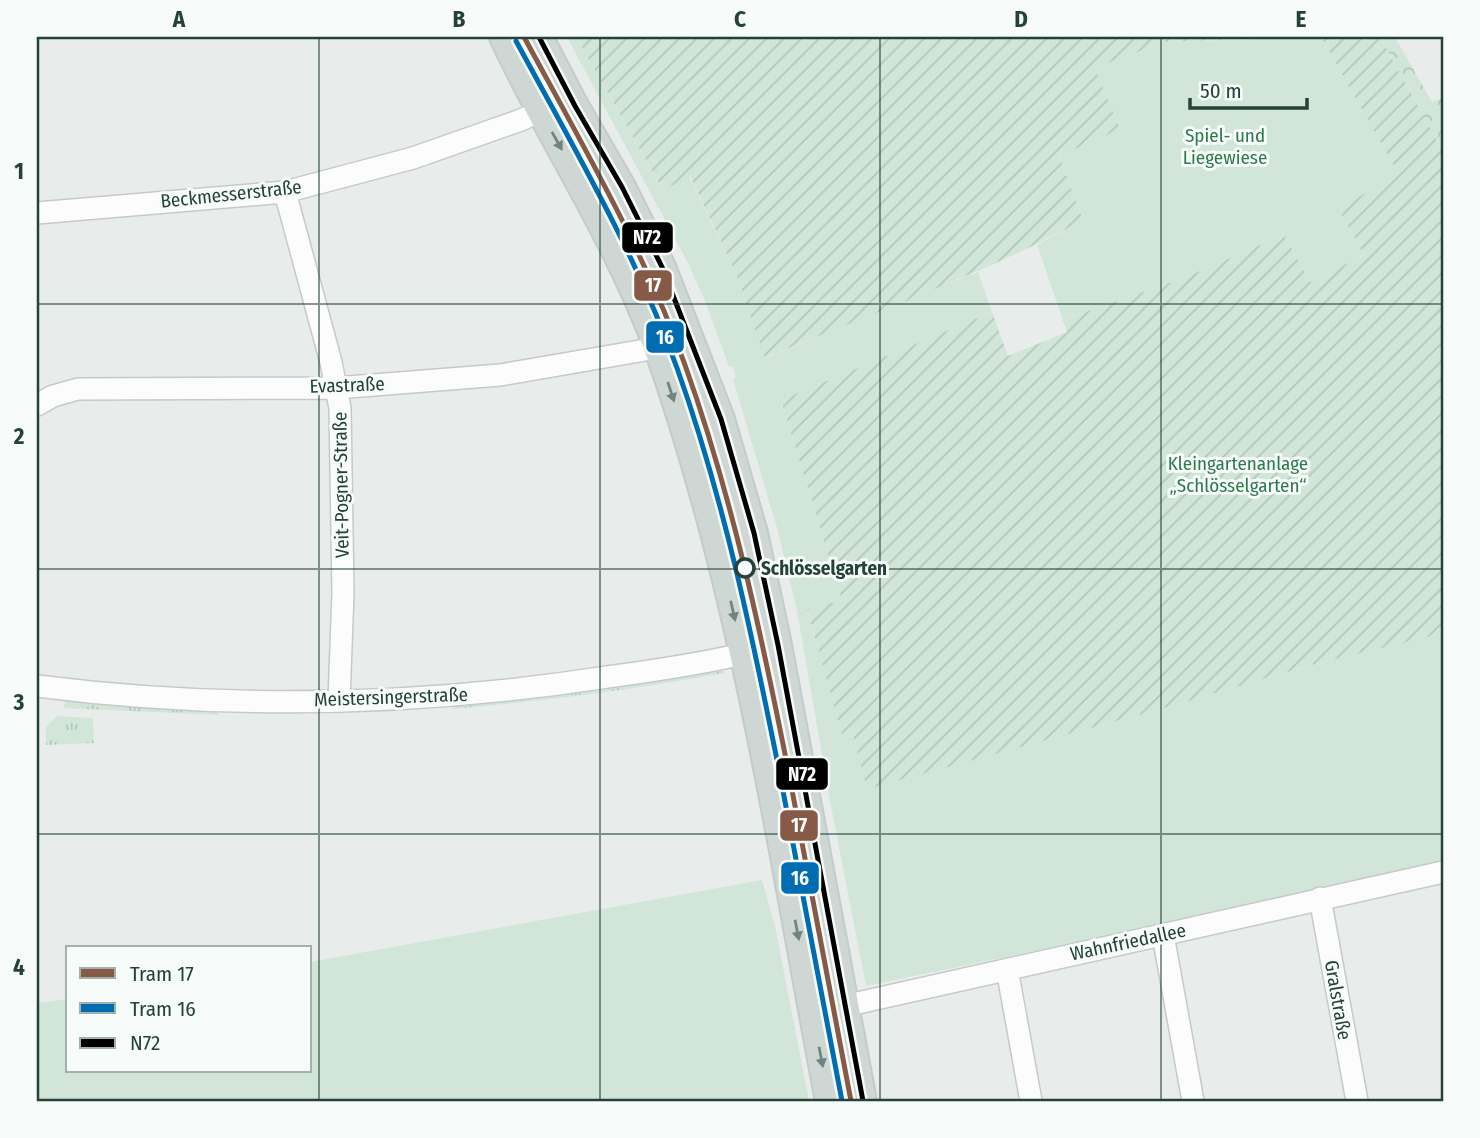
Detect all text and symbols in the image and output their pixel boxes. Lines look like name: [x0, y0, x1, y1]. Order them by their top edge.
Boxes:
text: A: [172, 5, 186, 33]
text: B: [453, 5, 466, 33]
text: C: [734, 5, 746, 33]
text: D: [1014, 5, 1028, 33]
text: E: [1296, 5, 1307, 33]
scale bar: [1190, 66, 1307, 110]
text: 50 m: [1200, 78, 1242, 104]
park label: Spiel- und Liegewiese: [1183, 124, 1267, 169]
one-way arrow: [551, 131, 563, 150]
text: 1: [14, 157, 24, 185]
street label: Beckmesserstraße: [159, 175, 303, 213]
line badge: N72: [621, 221, 674, 254]
text: N72: [633, 226, 661, 249]
line badge: 17: [633, 269, 673, 302]
text: 17: [645, 274, 661, 297]
line badge: 16: [645, 320, 685, 354]
text: 16: [656, 326, 674, 349]
street label: Evastraße: [309, 372, 385, 398]
one-way arrow: [667, 381, 677, 402]
street label: Veit-Pogner-Straße: [328, 412, 354, 558]
text: 2: [13, 422, 25, 450]
park label: Kleingartenanlage „Schlösselgarten“: [1168, 452, 1308, 497]
place label: Schlösselgarten: [761, 557, 887, 580]
marker: Schlösselgarten: [735, 558, 755, 578]
one-way arrow: [727, 600, 738, 622]
street label: Meistersingerstraße: [314, 683, 468, 711]
text: 3: [13, 688, 25, 716]
line badge: N72: [775, 757, 829, 791]
text: N72: [788, 763, 816, 786]
line badge: 17: [779, 809, 819, 842]
text: 17: [791, 814, 807, 837]
line badge: 16: [780, 861, 820, 895]
text: 16: [791, 867, 809, 890]
one-way arrow: [791, 919, 802, 941]
street label: Wahnfriedallee: [1068, 919, 1188, 965]
legend: [66, 946, 312, 1072]
text: 4: [13, 953, 25, 981]
street label: Gralstraße: [1320, 958, 1356, 1042]
text: Tram 17: [130, 961, 194, 987]
text: Tram 16: [130, 996, 196, 1022]
text: N72: [130, 1030, 160, 1056]
one-way arrow: [816, 1046, 827, 1068]

